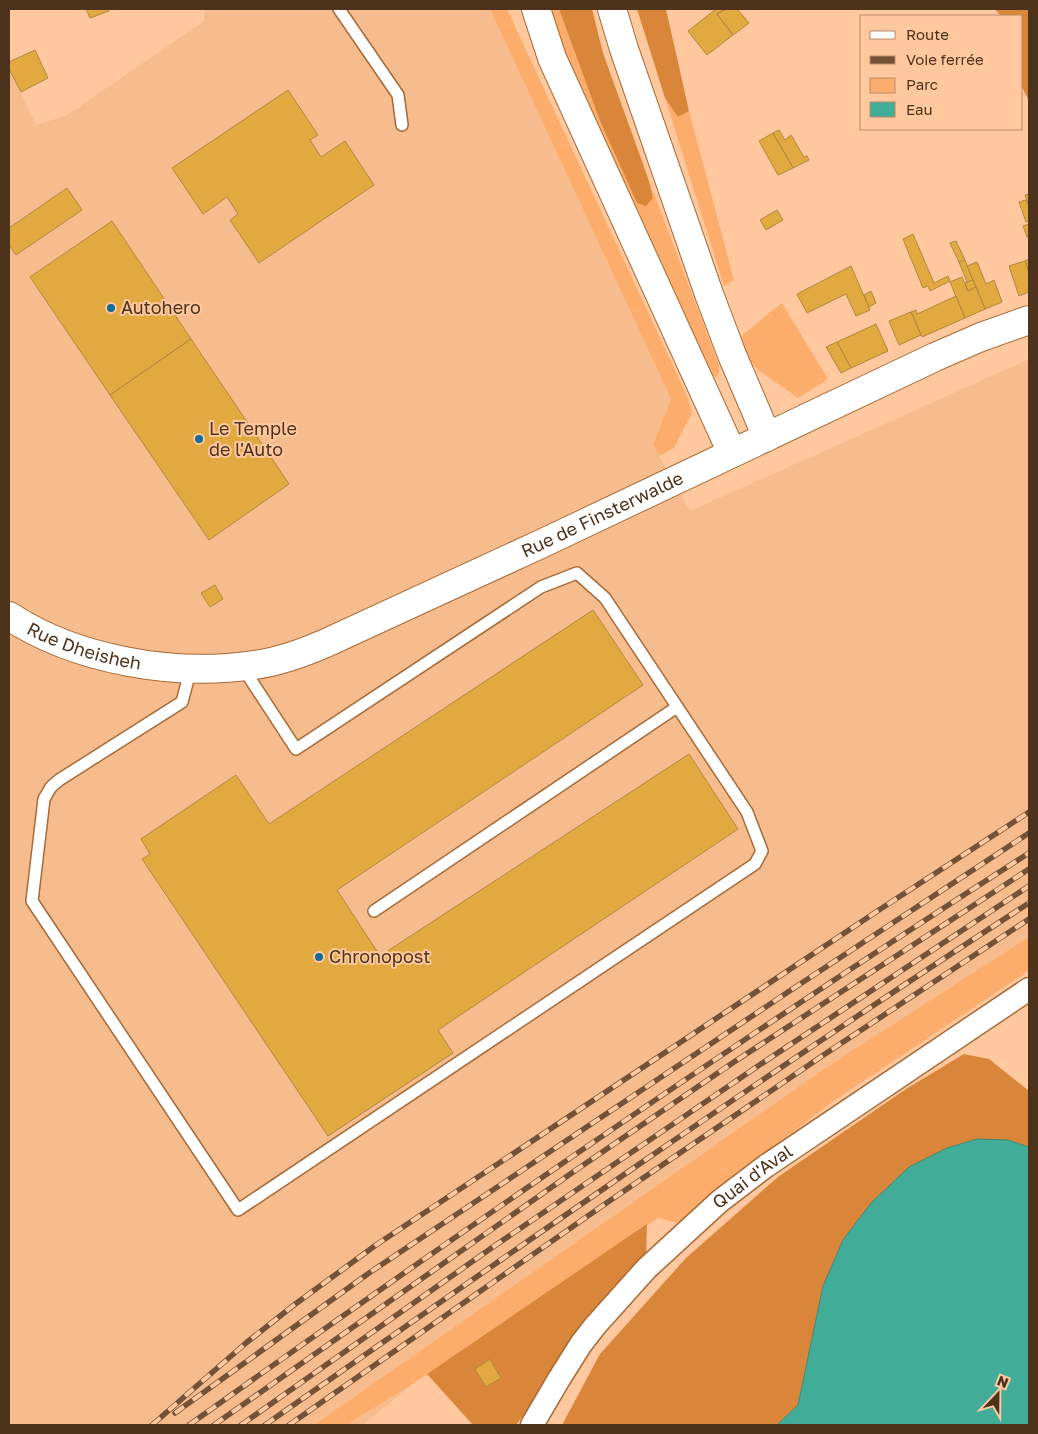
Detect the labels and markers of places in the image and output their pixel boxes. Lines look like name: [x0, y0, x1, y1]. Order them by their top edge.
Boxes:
place label: Autohero: [121, 296, 201, 318]
marker: Autohero: [105, 302, 117, 314]
place label: Le Temple de l'Auto: [209, 417, 297, 460]
marker: Le Temple de l'Auto: [193, 433, 205, 445]
place label: Chronopost: [329, 945, 430, 967]
marker: Chronopost: [313, 951, 325, 963]

